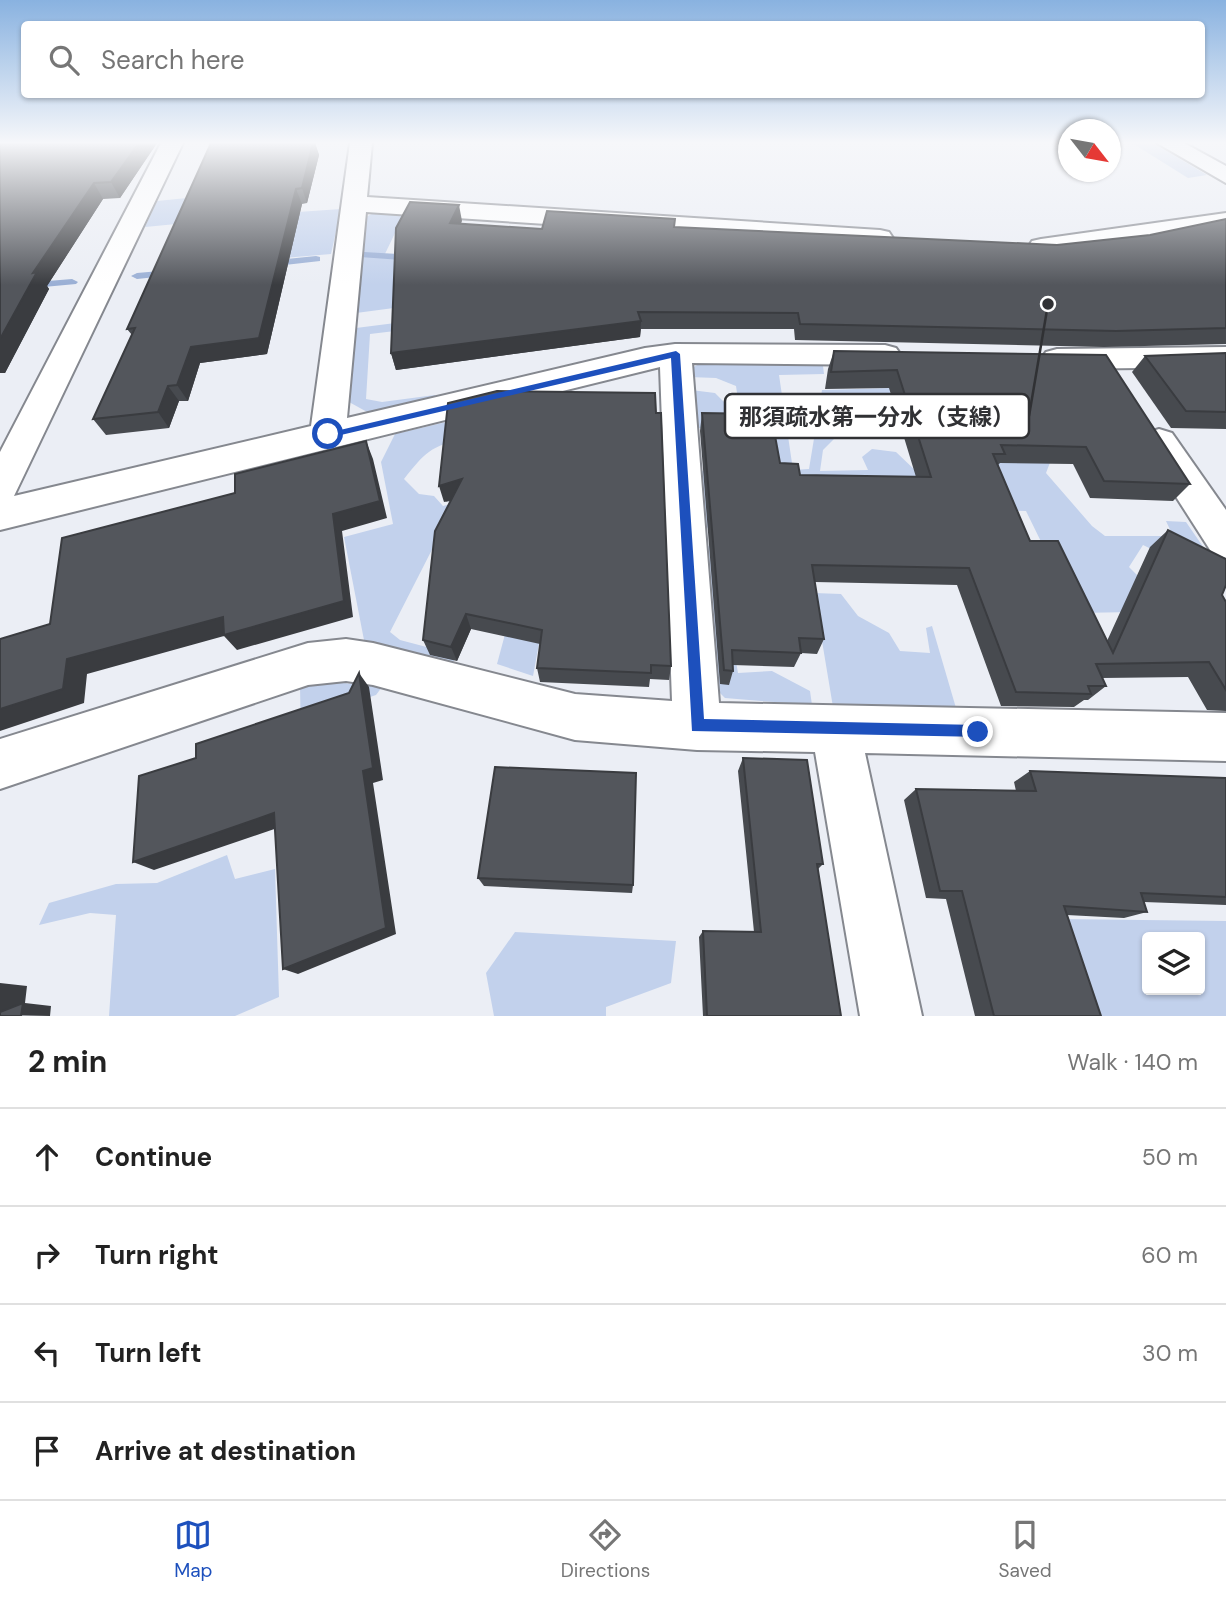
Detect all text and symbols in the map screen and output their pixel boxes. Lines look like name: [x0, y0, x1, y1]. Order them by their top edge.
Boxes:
search box: [21, 21, 1205, 98]
icon: search: [45, 41, 83, 79]
text: Search here: [101, 43, 244, 77]
north arrow: [1058, 119, 1121, 182]
callout: 那須疏水第一分水（支線）: [725, 394, 1029, 438]
text: 那須疏水第一分水（支線）: [739, 402, 1015, 432]
route start: [312, 418, 343, 449]
route end: [962, 716, 993, 747]
map controls: [1142, 932, 1205, 995]
button: layers: [1142, 932, 1205, 995]
text: 2 min: [28, 1042, 107, 1081]
text: Walk · 140 m: [1067, 1047, 1198, 1077]
icon: ahead: [28, 1138, 66, 1176]
text: Continue: [95, 1140, 212, 1174]
text: 50 m: [1142, 1142, 1198, 1172]
icon: right: [28, 1236, 66, 1274]
text: Turn right: [95, 1238, 219, 1272]
text: 60 m: [1141, 1240, 1198, 1270]
icon: left: [28, 1334, 66, 1372]
text: Turn left: [95, 1336, 202, 1370]
text: 30 m: [1142, 1338, 1198, 1368]
icon: arrive: [28, 1432, 66, 1470]
text: Arrive at destination: [95, 1434, 356, 1468]
tab: Map: [174, 1516, 212, 1583]
tab: Directions: [561, 1516, 650, 1583]
tab: Saved: [999, 1516, 1052, 1583]

